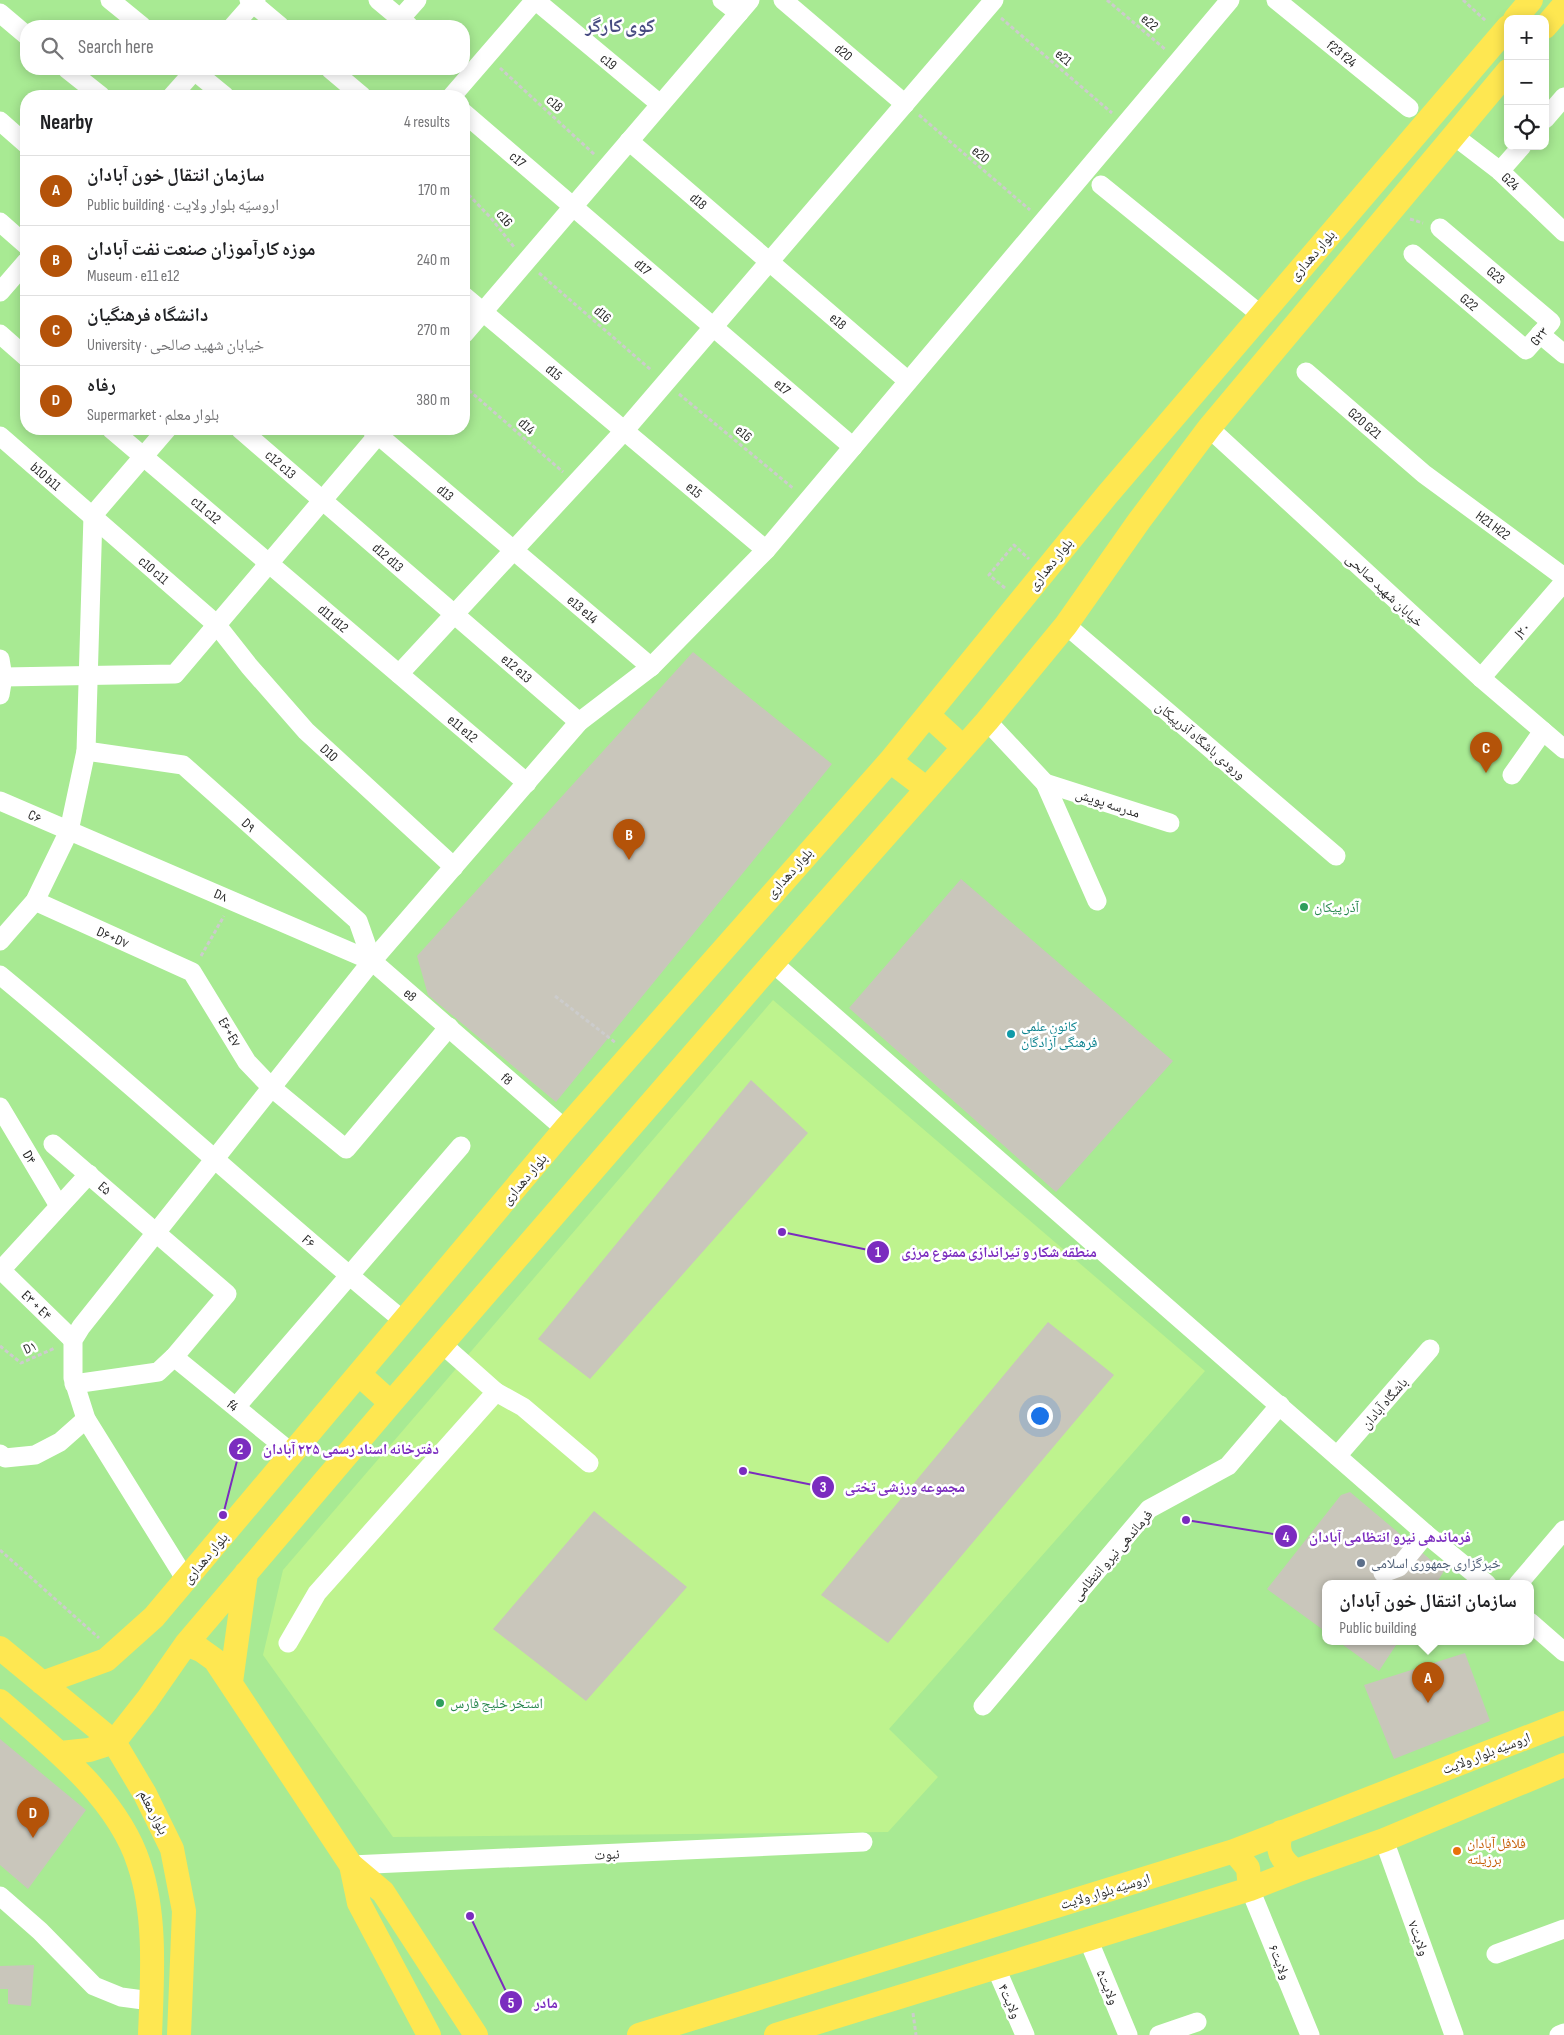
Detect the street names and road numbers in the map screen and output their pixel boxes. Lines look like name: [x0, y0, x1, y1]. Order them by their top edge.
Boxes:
street label: e22: [1138, 10, 1162, 35]
street label: f23 f24: [1323, 37, 1360, 71]
street label: d20: [831, 40, 856, 65]
street label: e21: [1052, 46, 1075, 69]
street label: c19: [597, 50, 620, 74]
street label: c18: [543, 91, 567, 115]
street label: e20: [968, 142, 993, 167]
street label: c17: [506, 148, 529, 172]
street label: G24: [1498, 169, 1523, 194]
street label: d18: [686, 189, 710, 213]
street label: c16: [493, 206, 516, 230]
street label: بلوار دهداری: [1286, 226, 1339, 284]
street label: d17: [631, 255, 655, 279]
street label: G23: [1483, 263, 1508, 288]
street label: G22: [1456, 290, 1482, 315]
street label: d16: [591, 302, 615, 326]
street label: e18: [826, 309, 850, 333]
street label: G۲۳: [1526, 323, 1552, 349]
street label: d15: [542, 361, 566, 384]
street label: e17: [771, 375, 794, 399]
street label: G20 G21: [1344, 404, 1385, 443]
street label: d14: [515, 415, 539, 438]
street label: e16: [732, 422, 756, 445]
street label: c12 c13: [262, 447, 299, 483]
street label: b10 b11: [27, 459, 64, 494]
street label: e15: [682, 478, 706, 502]
street label: d13: [434, 481, 457, 505]
street label: c11 c12: [187, 493, 225, 528]
street label: H21 H22: [1472, 507, 1514, 544]
street label: بلوار دهداری: [1024, 535, 1077, 594]
street label: d12 d13: [369, 539, 407, 576]
street label: خیابان شهید صالحی: [1342, 550, 1427, 631]
street label: c10 c11: [135, 553, 172, 588]
street label: e13 e14: [564, 592, 601, 627]
street label: d11 d12: [314, 601, 352, 636]
street label: J۲۰: [1510, 619, 1534, 642]
street label: e12 e13: [498, 651, 536, 687]
street label: ورودی باشگاه آذرپیکان: [1152, 698, 1249, 783]
street label: e11 e12: [444, 711, 481, 746]
street label: D10: [317, 741, 341, 765]
street label: مدرسه پویش: [1074, 785, 1142, 822]
street label: C۶: [25, 806, 44, 827]
street label: D۹: [238, 815, 259, 836]
street label: بلوار دهداری: [762, 845, 816, 902]
street label: D۸: [211, 885, 230, 906]
street label: D۶+D۷: [94, 923, 131, 952]
street label: e8: [400, 985, 420, 1005]
street label: E۶+E۷: [214, 1015, 245, 1050]
street label: f8: [497, 1069, 516, 1089]
street label: D۴: [19, 1147, 40, 1167]
street label: بلوار دهداری: [498, 1150, 551, 1208]
street label: E۵: [95, 1178, 115, 1199]
street label: F۶: [299, 1231, 319, 1252]
street label: E۳ + E۴: [18, 1287, 55, 1324]
street label: D۱: [21, 1337, 40, 1358]
street label: باشگاه آبادان: [1357, 1374, 1411, 1433]
street label: f4: [224, 1396, 242, 1415]
street label: فرماندهی نیرو انتظامی: [1068, 1506, 1157, 1604]
street label: بلوار دهداری: [179, 1529, 232, 1587]
street label: اروسیّه بلوار ولایت: [1440, 1729, 1533, 1778]
street label: بلوار معلم: [134, 1787, 172, 1838]
street label: نبوت: [594, 1845, 620, 1864]
street label: اروسیّه بلوار ولایت: [1058, 1870, 1152, 1913]
street label: ولایت۷: [1404, 1918, 1433, 1958]
street label: ولایت۶: [1265, 1942, 1294, 1982]
street label: ولایت۵: [1093, 1967, 1122, 2007]
street label: ولایت۴: [994, 1981, 1025, 2021]

